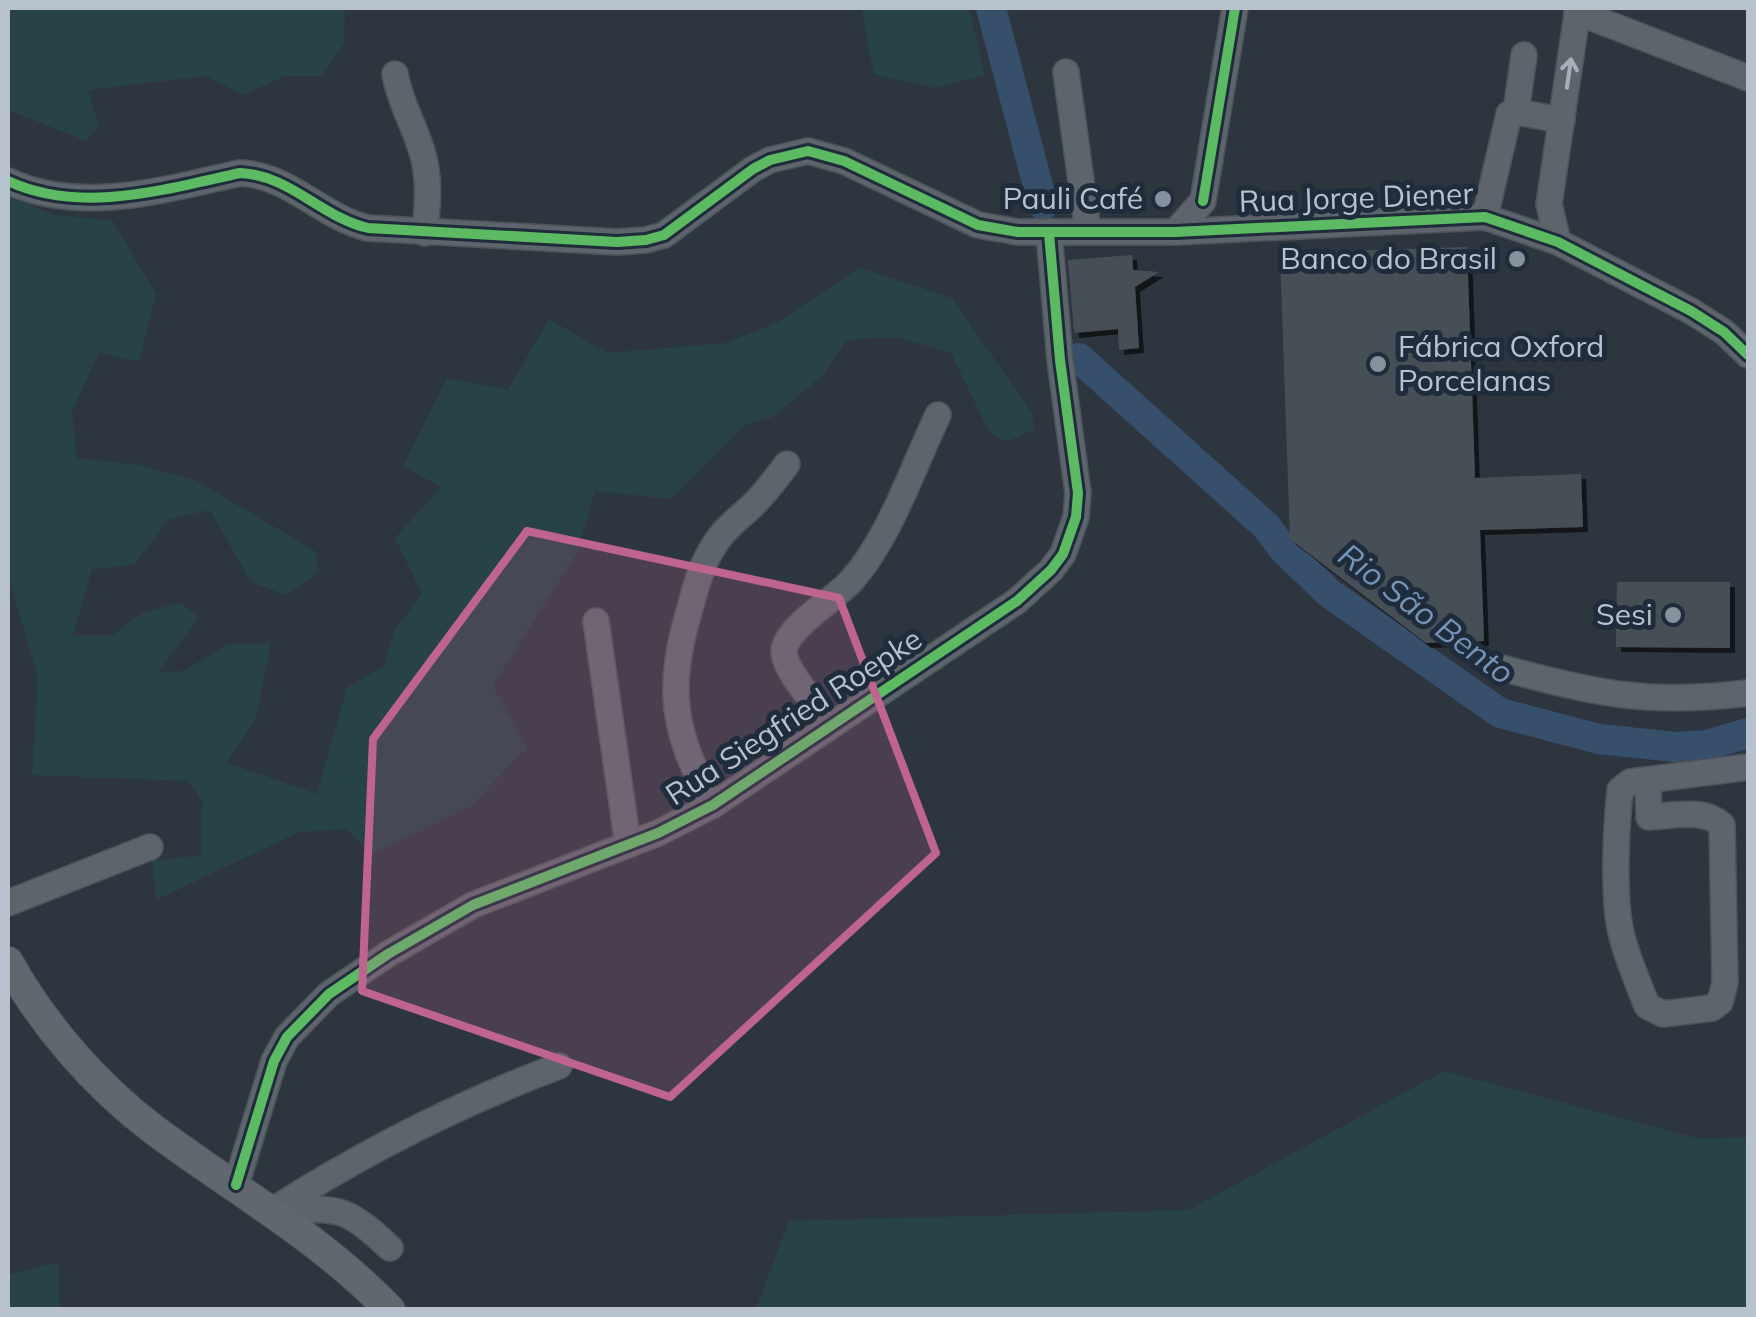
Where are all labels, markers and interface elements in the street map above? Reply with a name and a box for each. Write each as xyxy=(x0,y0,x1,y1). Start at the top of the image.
one-way arrow xyxy=(1560,57,1578,90)
street label: Rua Jorge Diener xyxy=(1238,174,1474,220)
place label: Pauli Café xyxy=(1003,179,1143,217)
marker: Pauli Café xyxy=(1152,188,1174,210)
place label: Banco do Brasil xyxy=(1280,239,1497,277)
marker: Banco do Brasil xyxy=(1506,248,1528,270)
place label: Fábrica Oxford Porcelanas xyxy=(1398,327,1604,399)
marker: Fábrica Oxford Porcelanas xyxy=(1367,353,1389,375)
water label: Rio São Bento xyxy=(1331,534,1522,692)
place label: Sesi xyxy=(1596,595,1653,633)
marker: Sesi xyxy=(1662,604,1684,626)
street label: Rua Siegfried Roepke xyxy=(658,619,929,813)

